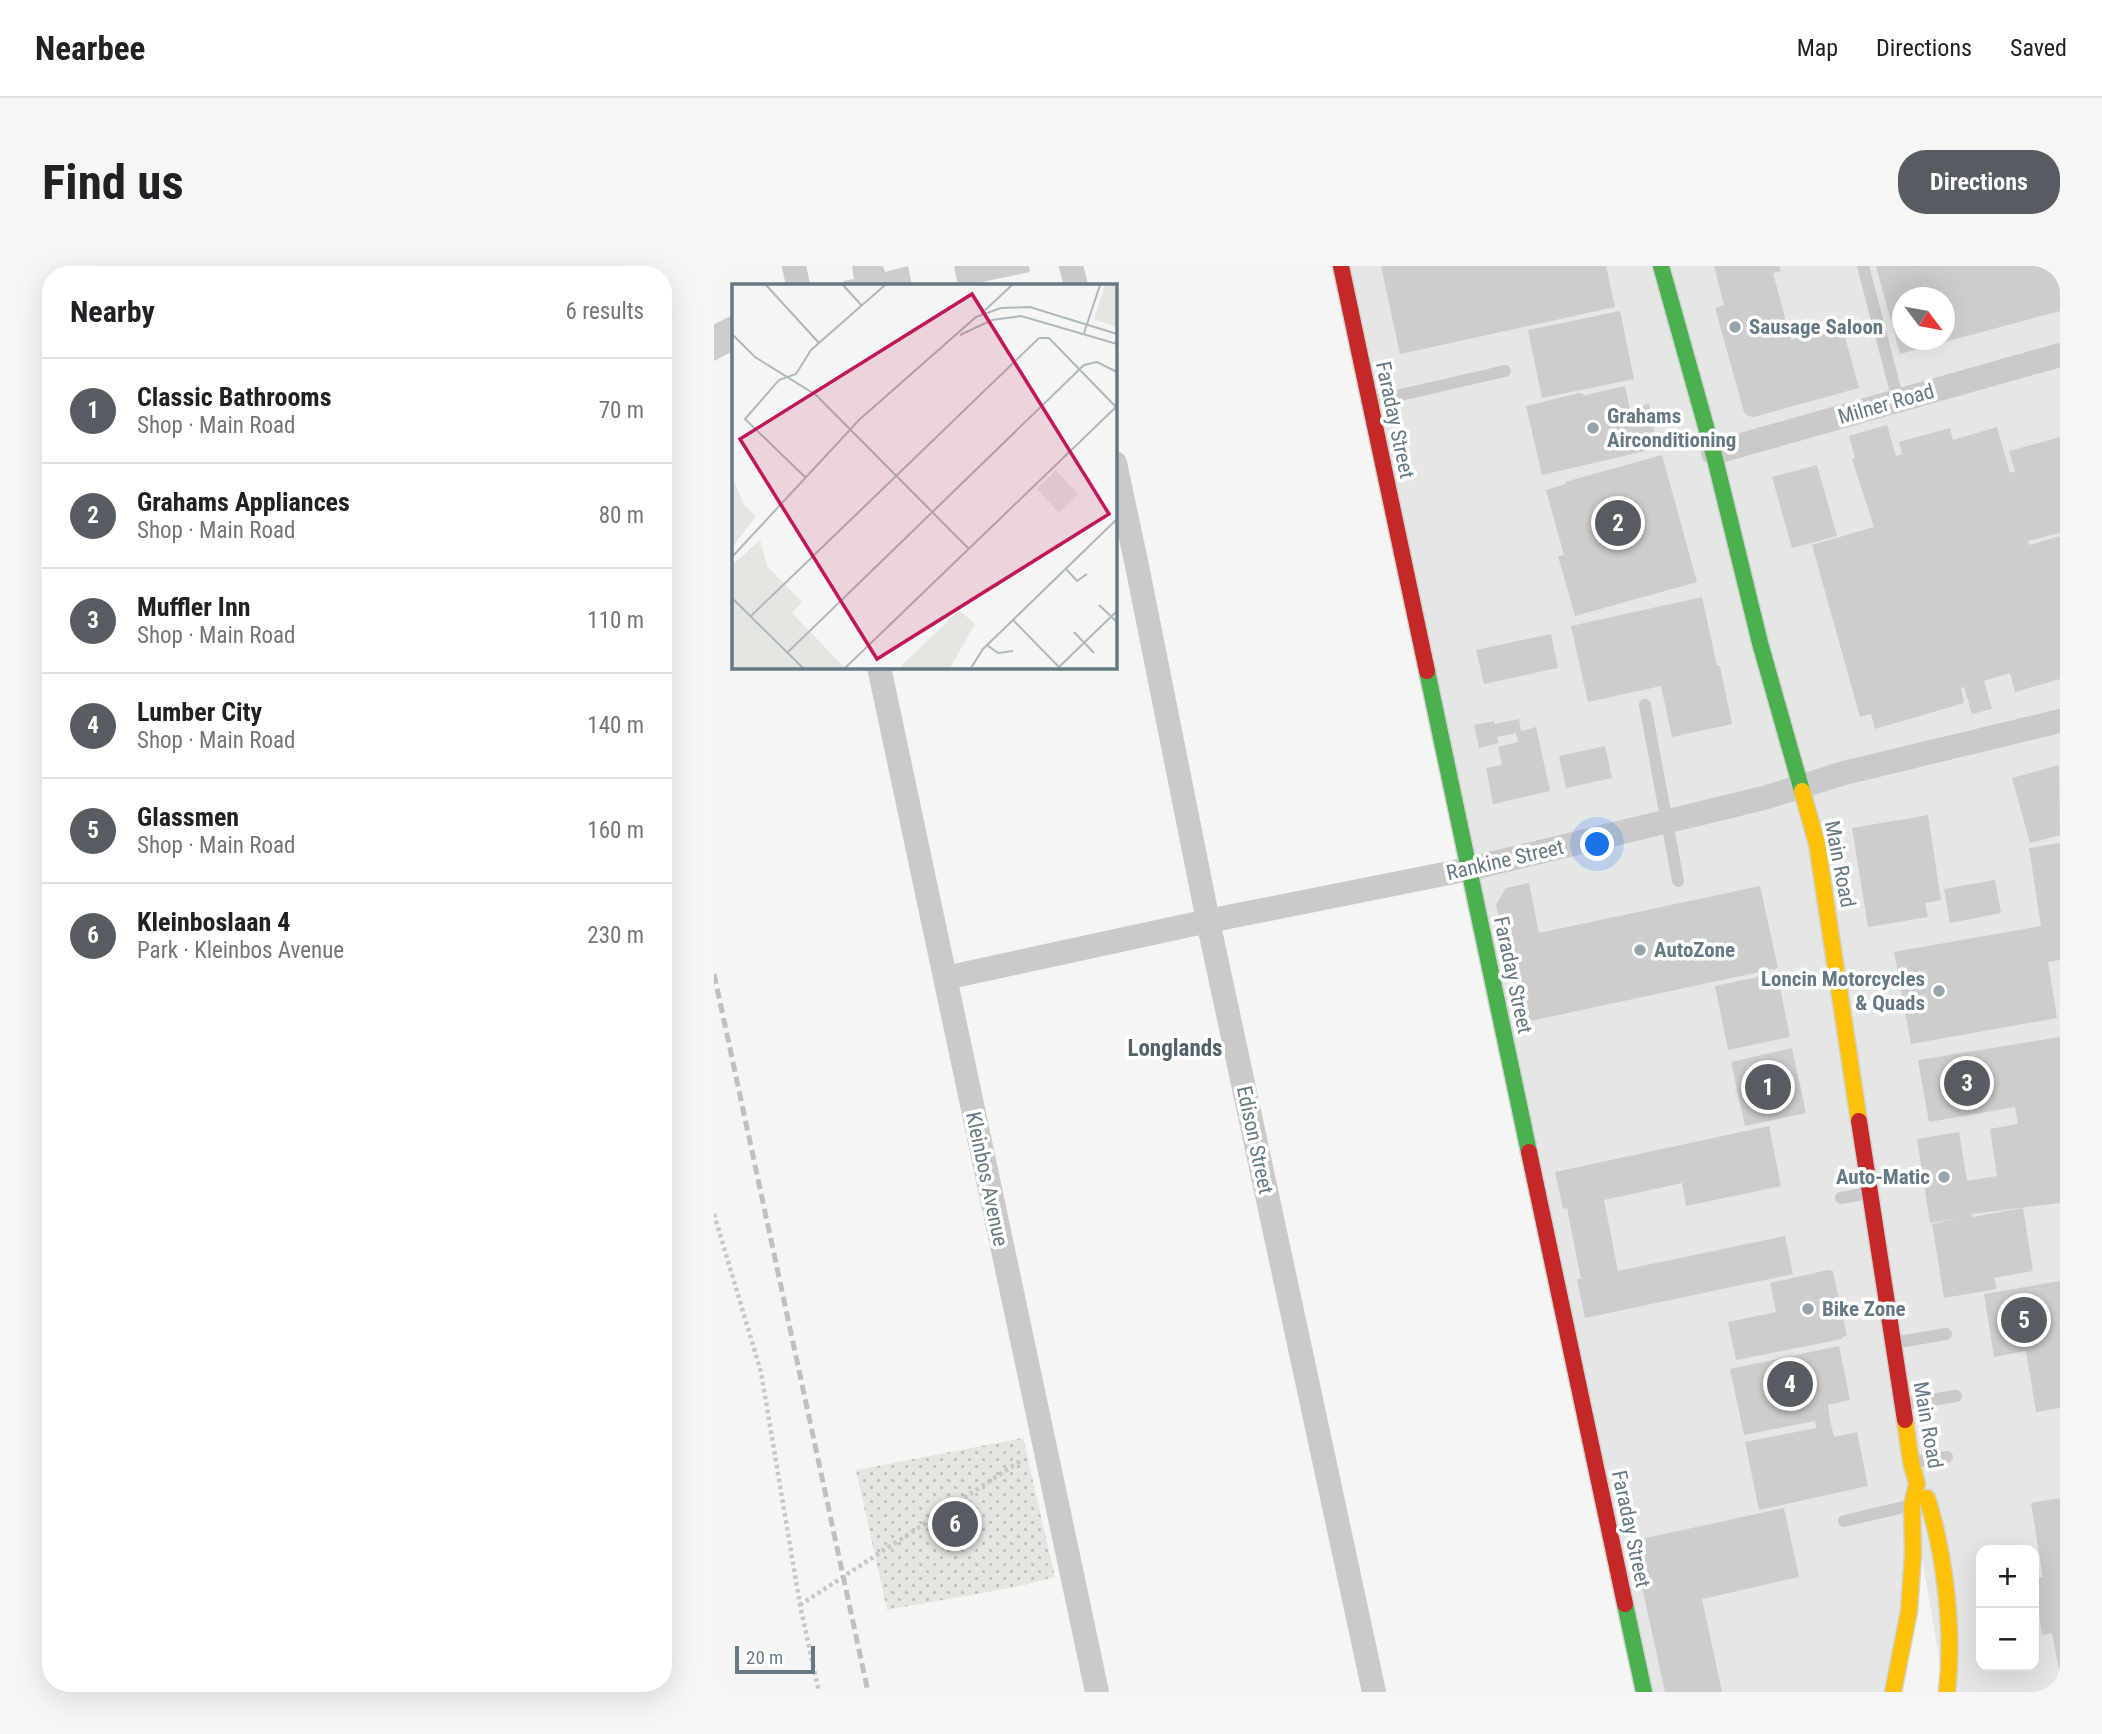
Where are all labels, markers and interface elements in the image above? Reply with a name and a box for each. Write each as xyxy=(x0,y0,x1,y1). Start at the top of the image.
text: Nearbee xyxy=(35,29,145,68)
text: Map xyxy=(1797,34,1838,62)
text: Directions xyxy=(1876,34,1972,62)
text: Saved xyxy=(2010,34,2067,62)
button: Directions xyxy=(1898,150,2060,214)
text: Find us xyxy=(42,154,184,211)
inset map xyxy=(732,284,1116,668)
north arrow xyxy=(1892,287,1955,350)
text: Nearby xyxy=(70,294,155,329)
text: 6 results xyxy=(566,298,644,325)
place label: Sausage Saloon xyxy=(1749,315,1883,339)
marker: Sausage Saloon xyxy=(1727,319,1743,335)
street label: Faraday Street xyxy=(1371,359,1419,481)
street label: Milner Road xyxy=(1835,379,1937,429)
text: Classic Bathrooms xyxy=(137,382,331,412)
text: 1 xyxy=(87,397,99,424)
text: 70 m xyxy=(599,397,644,424)
place label: Grahams Airconditioning xyxy=(1607,404,1736,452)
text: Shop · Main Road xyxy=(137,412,295,439)
marker: Grahams Airconditioning xyxy=(1585,420,1601,436)
text: Grahams Appliances xyxy=(137,487,350,517)
pin: 2 xyxy=(1595,497,1641,549)
text: 2 xyxy=(87,502,99,529)
text: 80 m xyxy=(599,502,644,529)
text: Shop · Main Road xyxy=(137,517,295,544)
text: Muffler Inn xyxy=(137,592,250,622)
text: 3 xyxy=(87,607,99,634)
text: 110 m xyxy=(587,607,644,634)
text: Shop · Main Road xyxy=(137,622,295,649)
text: Lumber City xyxy=(137,697,262,727)
text: 4 xyxy=(87,712,99,739)
text: 140 m xyxy=(587,712,644,739)
text: Shop · Main Road xyxy=(137,727,295,754)
text: Glassmen xyxy=(137,802,239,832)
text: 5 xyxy=(87,817,99,844)
text: 160 m xyxy=(587,817,644,844)
street label: Main Road xyxy=(1820,819,1860,909)
your location xyxy=(1580,827,1614,861)
text: Shop · Main Road xyxy=(137,832,295,859)
street label: Rankine Street xyxy=(1444,835,1566,885)
text: Kleinboslaan 4 xyxy=(137,907,290,937)
street label: Faraday Street xyxy=(1489,914,1537,1036)
text: 6 xyxy=(87,922,99,949)
text: 230 m xyxy=(587,922,644,949)
text: Park · Kleinbos Avenue xyxy=(137,937,344,964)
place label: AutoZone xyxy=(1654,938,1735,962)
marker: AutoZone xyxy=(1632,942,1648,958)
place label: Loncin Motorcycles & Quads xyxy=(1761,967,1925,1015)
marker: Loncin Motorcycles & Quads xyxy=(1931,983,1947,999)
district label: Longlands xyxy=(1127,1035,1223,1062)
pin: 3 xyxy=(1944,1057,1990,1109)
pin: 1 xyxy=(1745,1061,1791,1113)
street label: Edison Street xyxy=(1232,1084,1278,1196)
street label: Kleinbos Avenue xyxy=(961,1110,1013,1249)
place label: Auto-Matic xyxy=(1836,1165,1930,1189)
marker: Auto-Matic xyxy=(1936,1169,1952,1185)
pin: 5 xyxy=(2001,1294,2047,1346)
place label: Bike Zone xyxy=(1822,1297,1906,1321)
marker: Bike Zone xyxy=(1800,1301,1816,1317)
pin: 4 xyxy=(1767,1358,1813,1410)
street label: Main Road xyxy=(1909,1380,1947,1470)
street label: Faraday Street xyxy=(1607,1468,1655,1590)
pin: 6 xyxy=(932,1498,978,1550)
map controls xyxy=(1976,1545,2039,1671)
button: + xyxy=(1976,1545,2039,1608)
button: − xyxy=(1976,1608,2039,1671)
scale bar xyxy=(735,1643,816,1675)
text: 20 m xyxy=(746,1646,783,1669)

